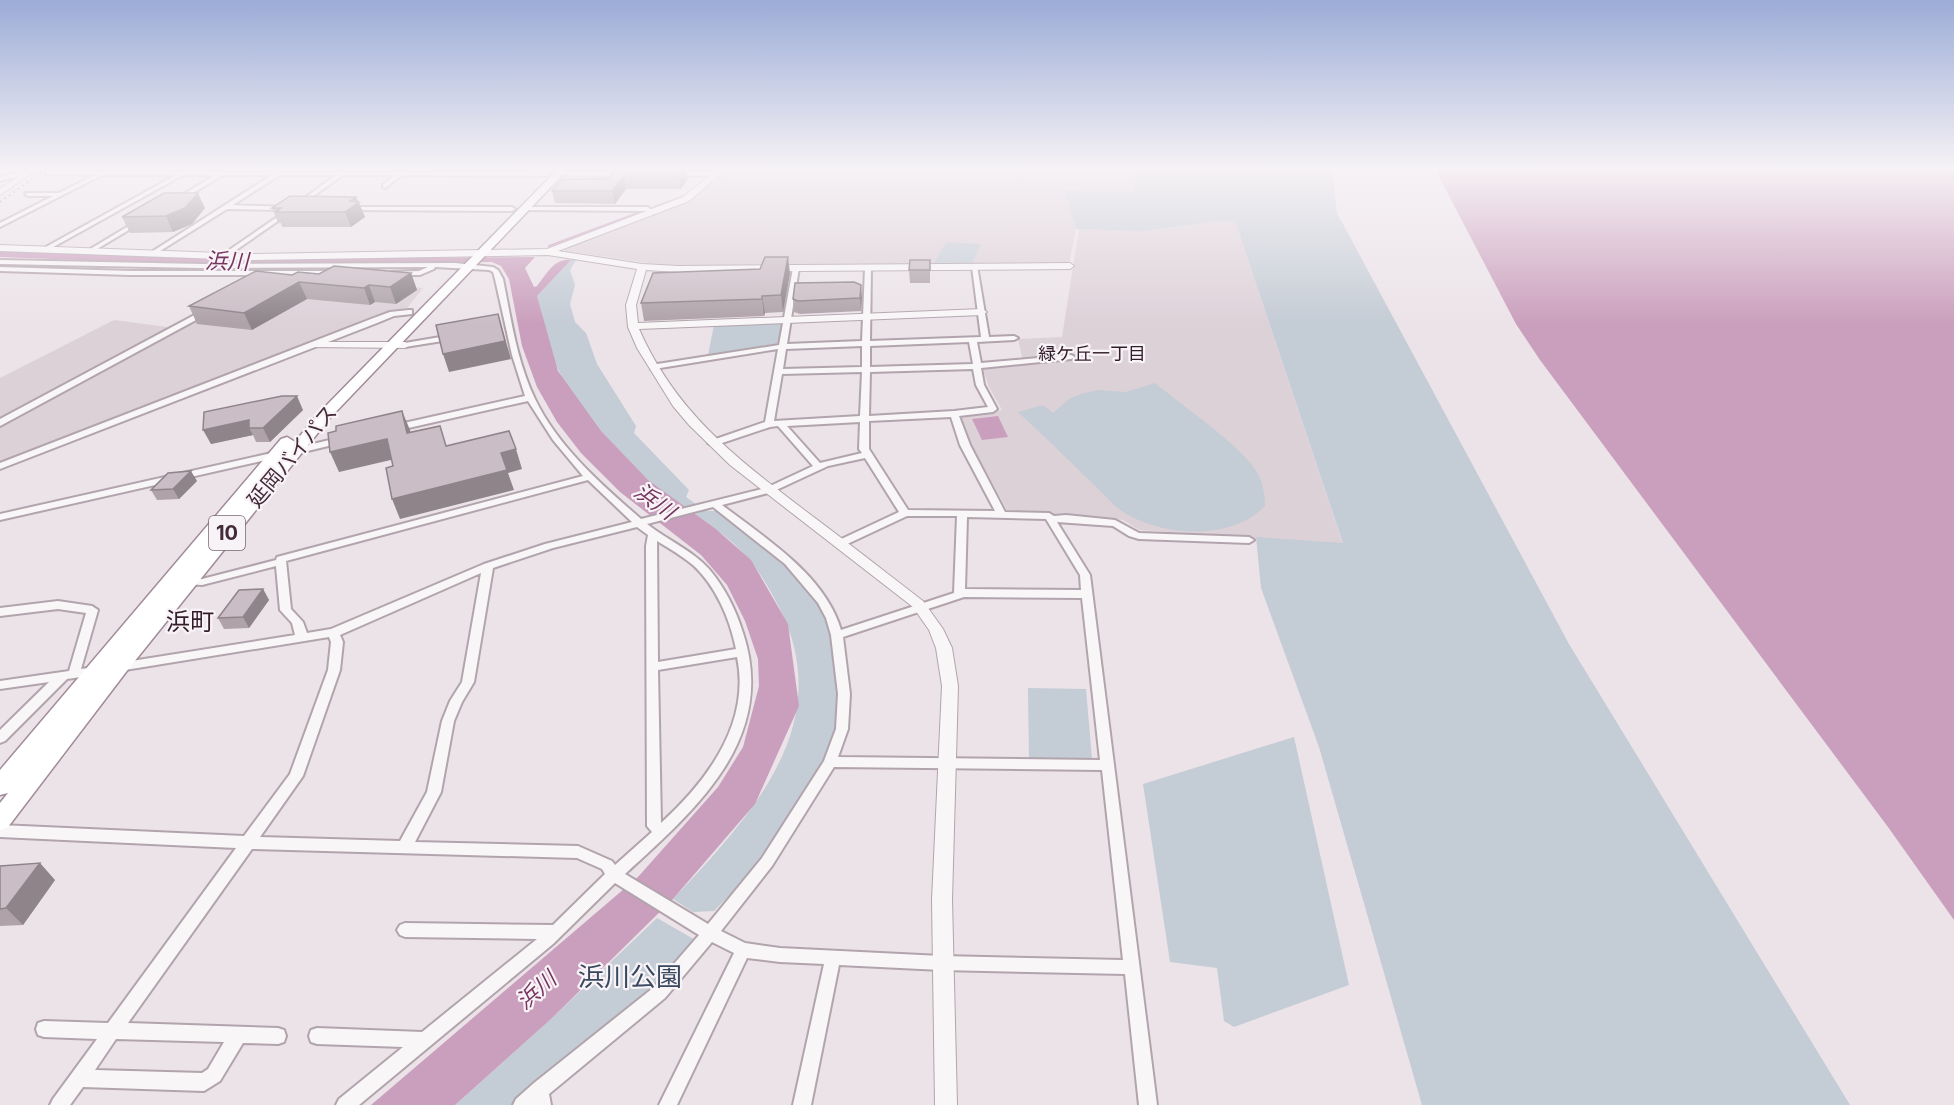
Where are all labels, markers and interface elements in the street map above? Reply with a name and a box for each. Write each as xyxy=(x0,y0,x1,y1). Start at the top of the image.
water label: 浜川 xyxy=(205,248,251,274)
district label: 緑ケ丘一丁目 xyxy=(1038,343,1146,364)
street label: 延岡バイパス xyxy=(242,400,342,512)
water label: 浜川 xyxy=(630,478,682,526)
road number: 10 xyxy=(209,516,245,550)
district label: 浜町 xyxy=(166,607,214,636)
park label: 浜川公園 xyxy=(578,961,682,992)
water label: 浜川 xyxy=(511,964,563,1014)

